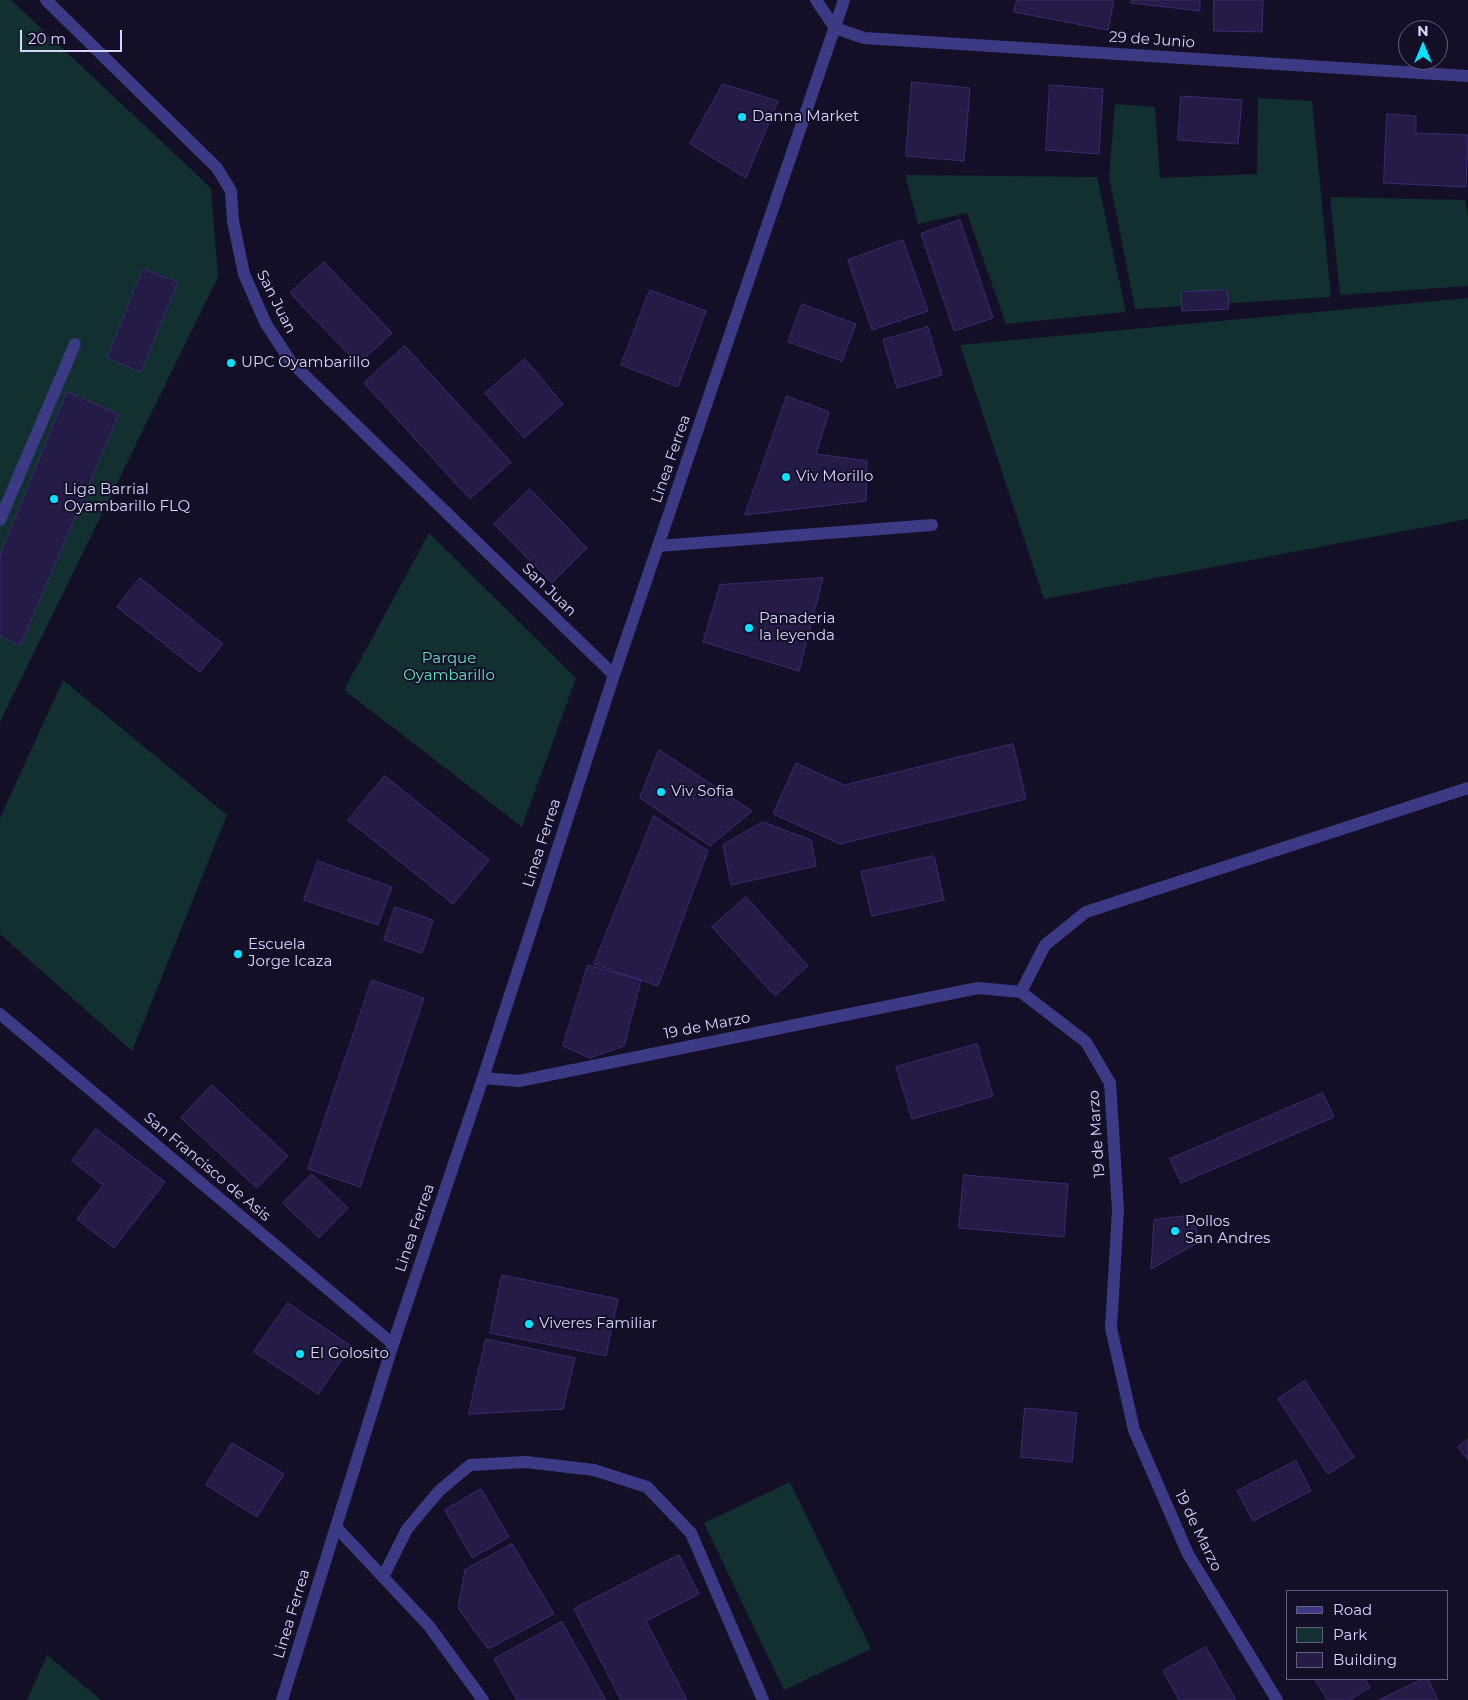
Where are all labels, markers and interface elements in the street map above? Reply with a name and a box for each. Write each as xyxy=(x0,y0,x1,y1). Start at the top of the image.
scale bar xyxy=(22,20,125,52)
north arrow xyxy=(1398,20,1448,70)
text: N xyxy=(1417,22,1429,40)
street label: 29 de Junio xyxy=(1109,28,1195,52)
text: 20 m xyxy=(28,29,66,48)
place label: Danna Market xyxy=(752,108,859,126)
marker: Danna Market xyxy=(736,111,748,123)
street label: San Juan xyxy=(252,267,300,337)
place label: UPC Oyambarillo xyxy=(241,354,370,372)
marker: UPC Oyambarillo xyxy=(225,357,237,369)
street label: Linea Ferrea xyxy=(647,412,695,506)
place label: Viv Morillo xyxy=(796,468,873,486)
marker: Viv Morillo xyxy=(780,471,792,483)
place label: Liga Barrial Oyambarillo FLQ xyxy=(64,481,190,516)
marker: Liga Barrial Oyambarillo FLQ xyxy=(48,493,60,505)
street label: San Juan xyxy=(518,560,580,620)
place label: Panaderia la leyenda xyxy=(759,610,835,645)
marker: Panaderia la leyenda xyxy=(743,622,755,634)
park label: Parque Oyambarillo xyxy=(403,650,495,685)
place label: Viv Sofia xyxy=(671,783,734,801)
marker: Viv Sofia xyxy=(655,786,667,798)
street label: Linea Ferrea xyxy=(519,796,565,890)
place label: Escuela Jorge Icaza xyxy=(248,936,332,971)
marker: Escuela Jorge Icaza xyxy=(232,948,244,960)
street label: 19 de Marzo xyxy=(662,1009,752,1043)
street label: 19 de Marzo xyxy=(1085,1090,1109,1178)
street label: San Francisco de Asis xyxy=(140,1109,274,1225)
street label: Linea Ferrea xyxy=(391,1181,439,1275)
place label: Pollos San Andres xyxy=(1185,1213,1270,1248)
marker: Pollos San Andres xyxy=(1169,1225,1181,1237)
place label: Viveres Familiar xyxy=(539,1315,657,1333)
marker: Viveres Familiar xyxy=(523,1318,535,1330)
place label: El Golosito xyxy=(310,1345,389,1363)
marker: El Golosito xyxy=(294,1348,306,1360)
street label: 19 de Marzo xyxy=(1171,1488,1225,1574)
street label: Linea Ferrea xyxy=(270,1567,314,1661)
legend xyxy=(1286,1590,1448,1680)
text: Road xyxy=(1333,1600,1372,1619)
text: Park xyxy=(1333,1625,1367,1644)
text: Building xyxy=(1333,1650,1397,1669)

